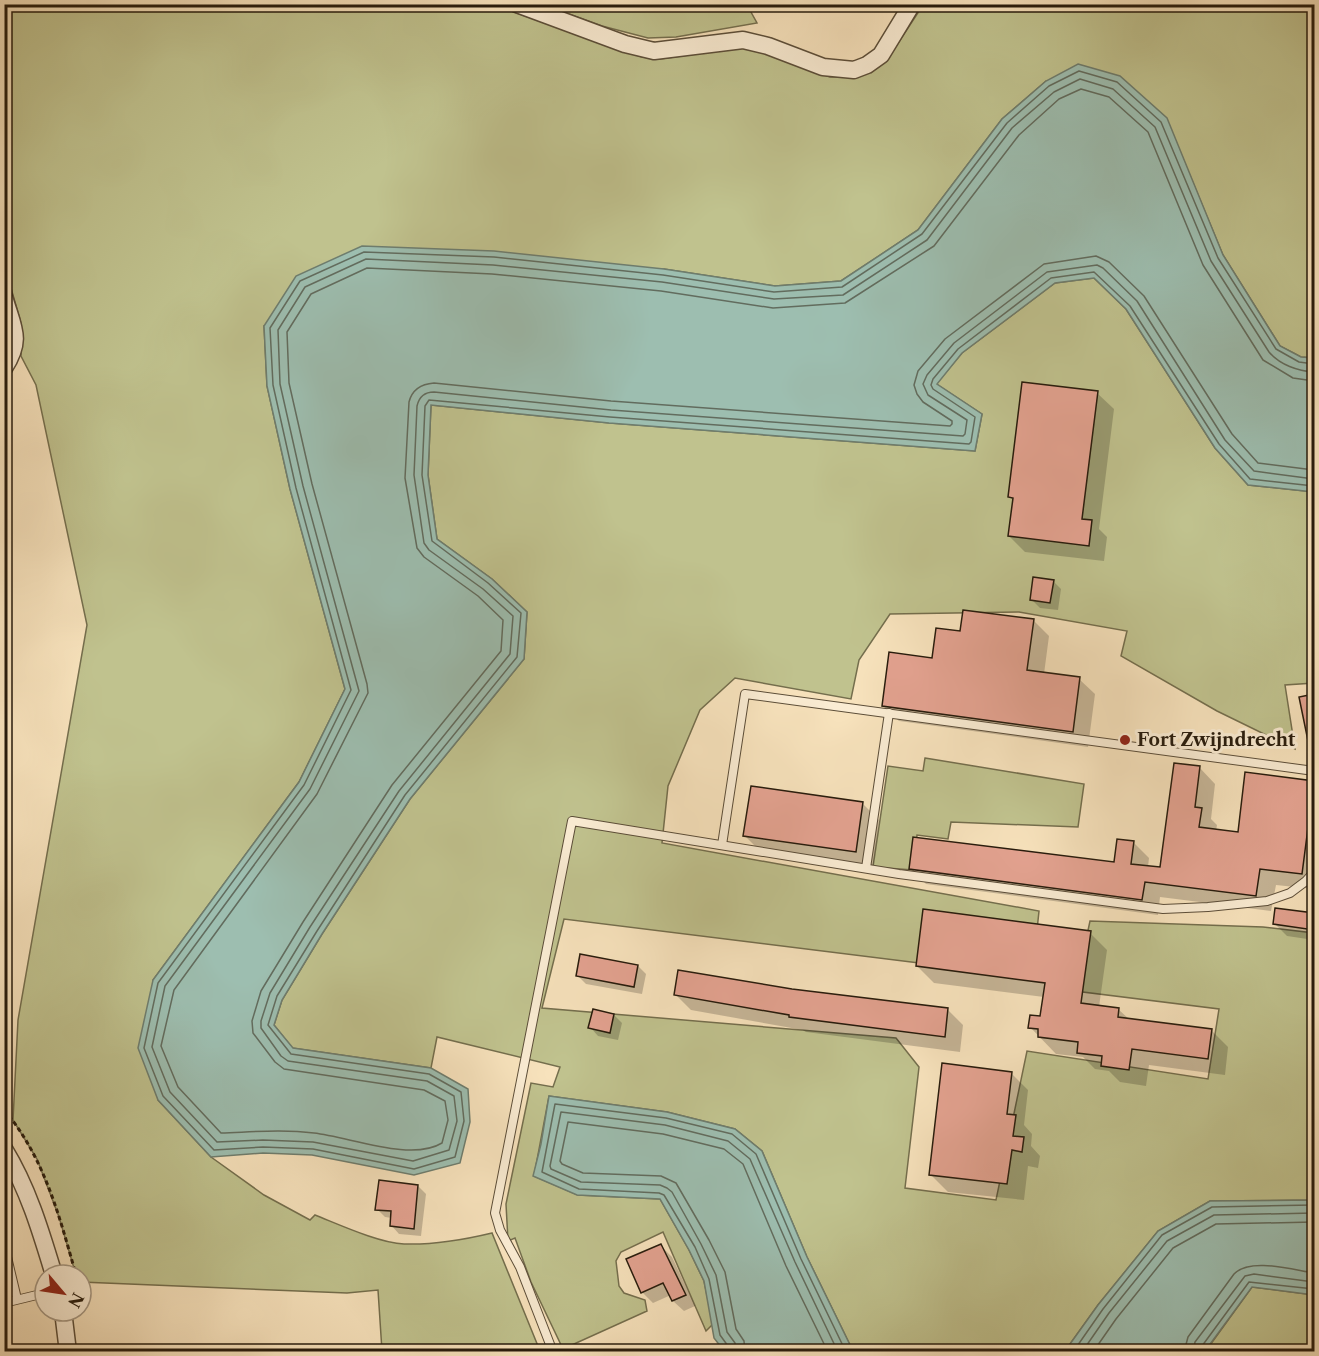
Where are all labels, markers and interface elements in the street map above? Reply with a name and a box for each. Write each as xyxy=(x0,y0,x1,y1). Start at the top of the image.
place label: Fort Zwijndrecht xyxy=(1137,729,1296,751)
marker: Fort Zwijndrecht xyxy=(1118,733,1132,747)
north arrow xyxy=(33,1263,93,1323)
text: N xyxy=(64,1289,88,1311)

